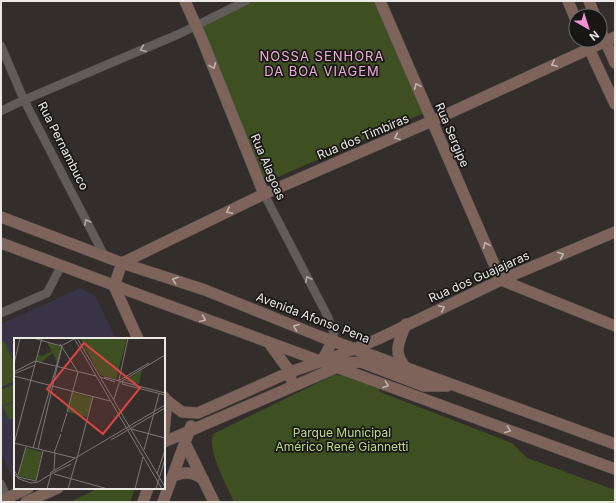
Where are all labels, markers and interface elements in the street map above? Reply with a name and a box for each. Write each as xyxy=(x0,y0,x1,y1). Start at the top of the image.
north arrow xyxy=(568,8,608,48)
text: N xyxy=(587,28,602,44)
one-way arrow xyxy=(139,44,147,52)
district label: NOSSA SENHORA DA BOA VIAGEM xyxy=(260,48,384,79)
one-way arrow xyxy=(550,59,558,67)
one-way arrow xyxy=(208,62,216,69)
one-way arrow xyxy=(413,82,421,89)
street label: Rua Pernambuco xyxy=(35,99,92,192)
street label: Rua Sergipe xyxy=(432,100,473,169)
street label: Rua dos Timbiras xyxy=(315,110,411,163)
street label: Rua Alagoas xyxy=(248,131,289,202)
one-way arrow xyxy=(393,132,401,140)
one-way arrow xyxy=(226,206,233,214)
one-way arrow xyxy=(85,219,92,226)
one-way arrow xyxy=(483,241,491,249)
street label: Rua dos Guajajaras xyxy=(426,248,532,306)
one-way arrow xyxy=(556,252,564,260)
one-way arrow xyxy=(305,276,313,283)
one-way arrow xyxy=(172,277,179,285)
street label: Avenida Afonso Pena xyxy=(254,289,372,346)
one-way arrow xyxy=(438,305,445,313)
one-way arrow xyxy=(200,314,207,322)
one-way arrow xyxy=(293,324,301,332)
inset map xyxy=(14,338,165,489)
one-way arrow xyxy=(383,380,390,388)
park label: Parque Municipal Américo Renê Giannetti xyxy=(275,425,409,454)
one-way arrow xyxy=(505,425,512,433)

